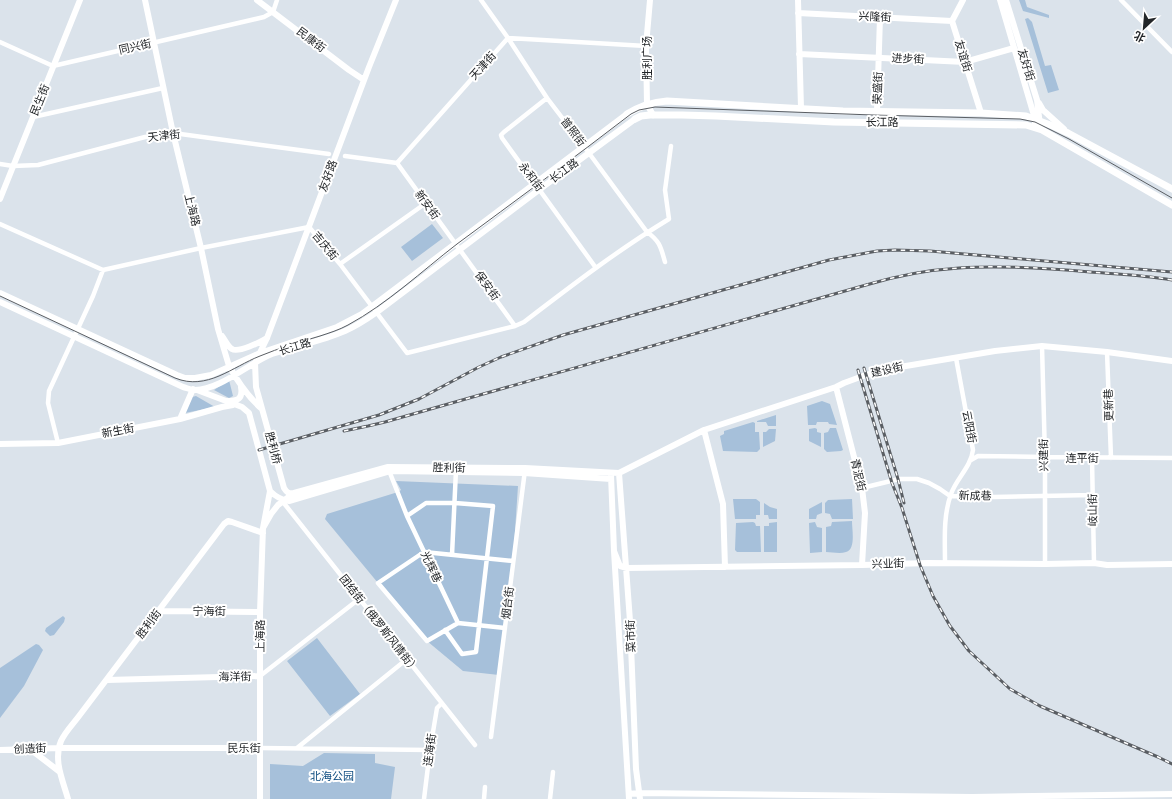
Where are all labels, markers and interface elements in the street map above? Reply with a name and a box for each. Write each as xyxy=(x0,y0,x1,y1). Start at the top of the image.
north arrow xyxy=(1124,8,1164,48)
street label: 兴隆街 xyxy=(858,10,892,24)
street label: 民康街 xyxy=(294,25,328,55)
text: 北 xyxy=(1132,28,1148,45)
street label: 胜利广场 xyxy=(641,36,654,80)
street label: 同兴街 xyxy=(117,37,153,57)
street label: 友谊街 xyxy=(952,38,974,74)
street label: 友好街 xyxy=(1015,47,1037,83)
street label: 天津街 xyxy=(467,49,499,83)
street label: 进步街 xyxy=(891,52,925,66)
street label: 荣盛街 xyxy=(871,71,885,105)
street label: 民生街 xyxy=(28,82,52,118)
street label: 普照街 xyxy=(558,115,588,149)
street label: 长江路 xyxy=(866,116,899,129)
street label: 天津街 xyxy=(147,128,181,144)
street label: 长江路 xyxy=(547,156,581,186)
street label: 友好路 xyxy=(316,158,340,194)
street label: 永和街 xyxy=(516,160,546,194)
street label: 新安街 xyxy=(412,188,442,222)
street label: 上海路 xyxy=(182,192,202,228)
street label: 吉庆街 xyxy=(309,229,341,263)
street label: 保安街 xyxy=(472,269,502,303)
street label: 长江路 xyxy=(277,336,313,358)
street label: 建设街 xyxy=(869,360,905,380)
street label: 更新巷 xyxy=(1102,388,1116,422)
street label: 云阳街 xyxy=(959,410,979,444)
street label: 新生街 xyxy=(101,421,135,441)
street label: 胜利桥 xyxy=(262,430,284,466)
street label: 兴建街 xyxy=(1037,438,1051,472)
street label: 连平街 xyxy=(1066,452,1099,465)
street label: 青泥街 xyxy=(848,457,868,493)
street label: 胜利街 xyxy=(432,461,466,475)
street label: 新成巷 xyxy=(958,489,992,503)
street label: 岐山街 xyxy=(1086,493,1100,527)
street label: 光辉巷 xyxy=(418,549,444,585)
street label: 兴业街 xyxy=(871,557,905,571)
street label: 团结街（俄罗斯风情街） xyxy=(337,572,421,676)
street label: 烟台街 xyxy=(500,586,516,620)
street label: 宁海街 xyxy=(193,605,226,618)
street label: 胜利街 xyxy=(134,607,164,641)
street label: 菜市街 xyxy=(624,619,638,653)
street label: 上海路 xyxy=(254,620,267,653)
street label: 海洋街 xyxy=(218,670,252,684)
street label: 连海街 xyxy=(421,733,439,767)
street label: 创造街 xyxy=(13,742,47,756)
street label: 民乐街 xyxy=(228,742,261,755)
park label: 北海公园 xyxy=(310,770,354,783)

